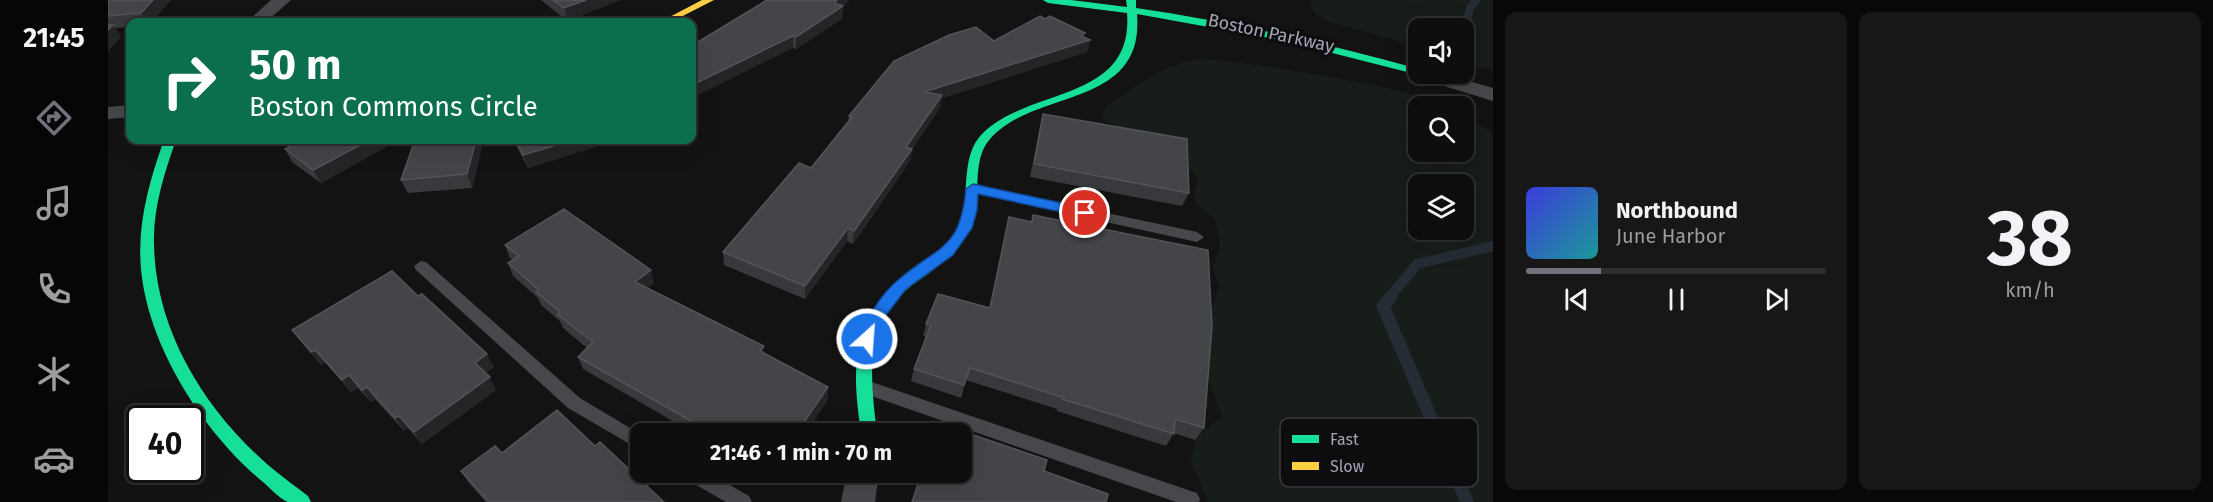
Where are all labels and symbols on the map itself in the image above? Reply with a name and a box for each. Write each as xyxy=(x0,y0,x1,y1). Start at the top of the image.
street label: Boston Parkway xyxy=(1206,9,1336,57)
pin xyxy=(1059,187,1110,238)
position arrow xyxy=(835,307,899,371)
speed limit sign: 40 xyxy=(126,405,204,483)
legend xyxy=(1280,418,1478,487)
text: Fast xyxy=(1330,430,1359,449)
text: Slow xyxy=(1330,457,1365,476)

